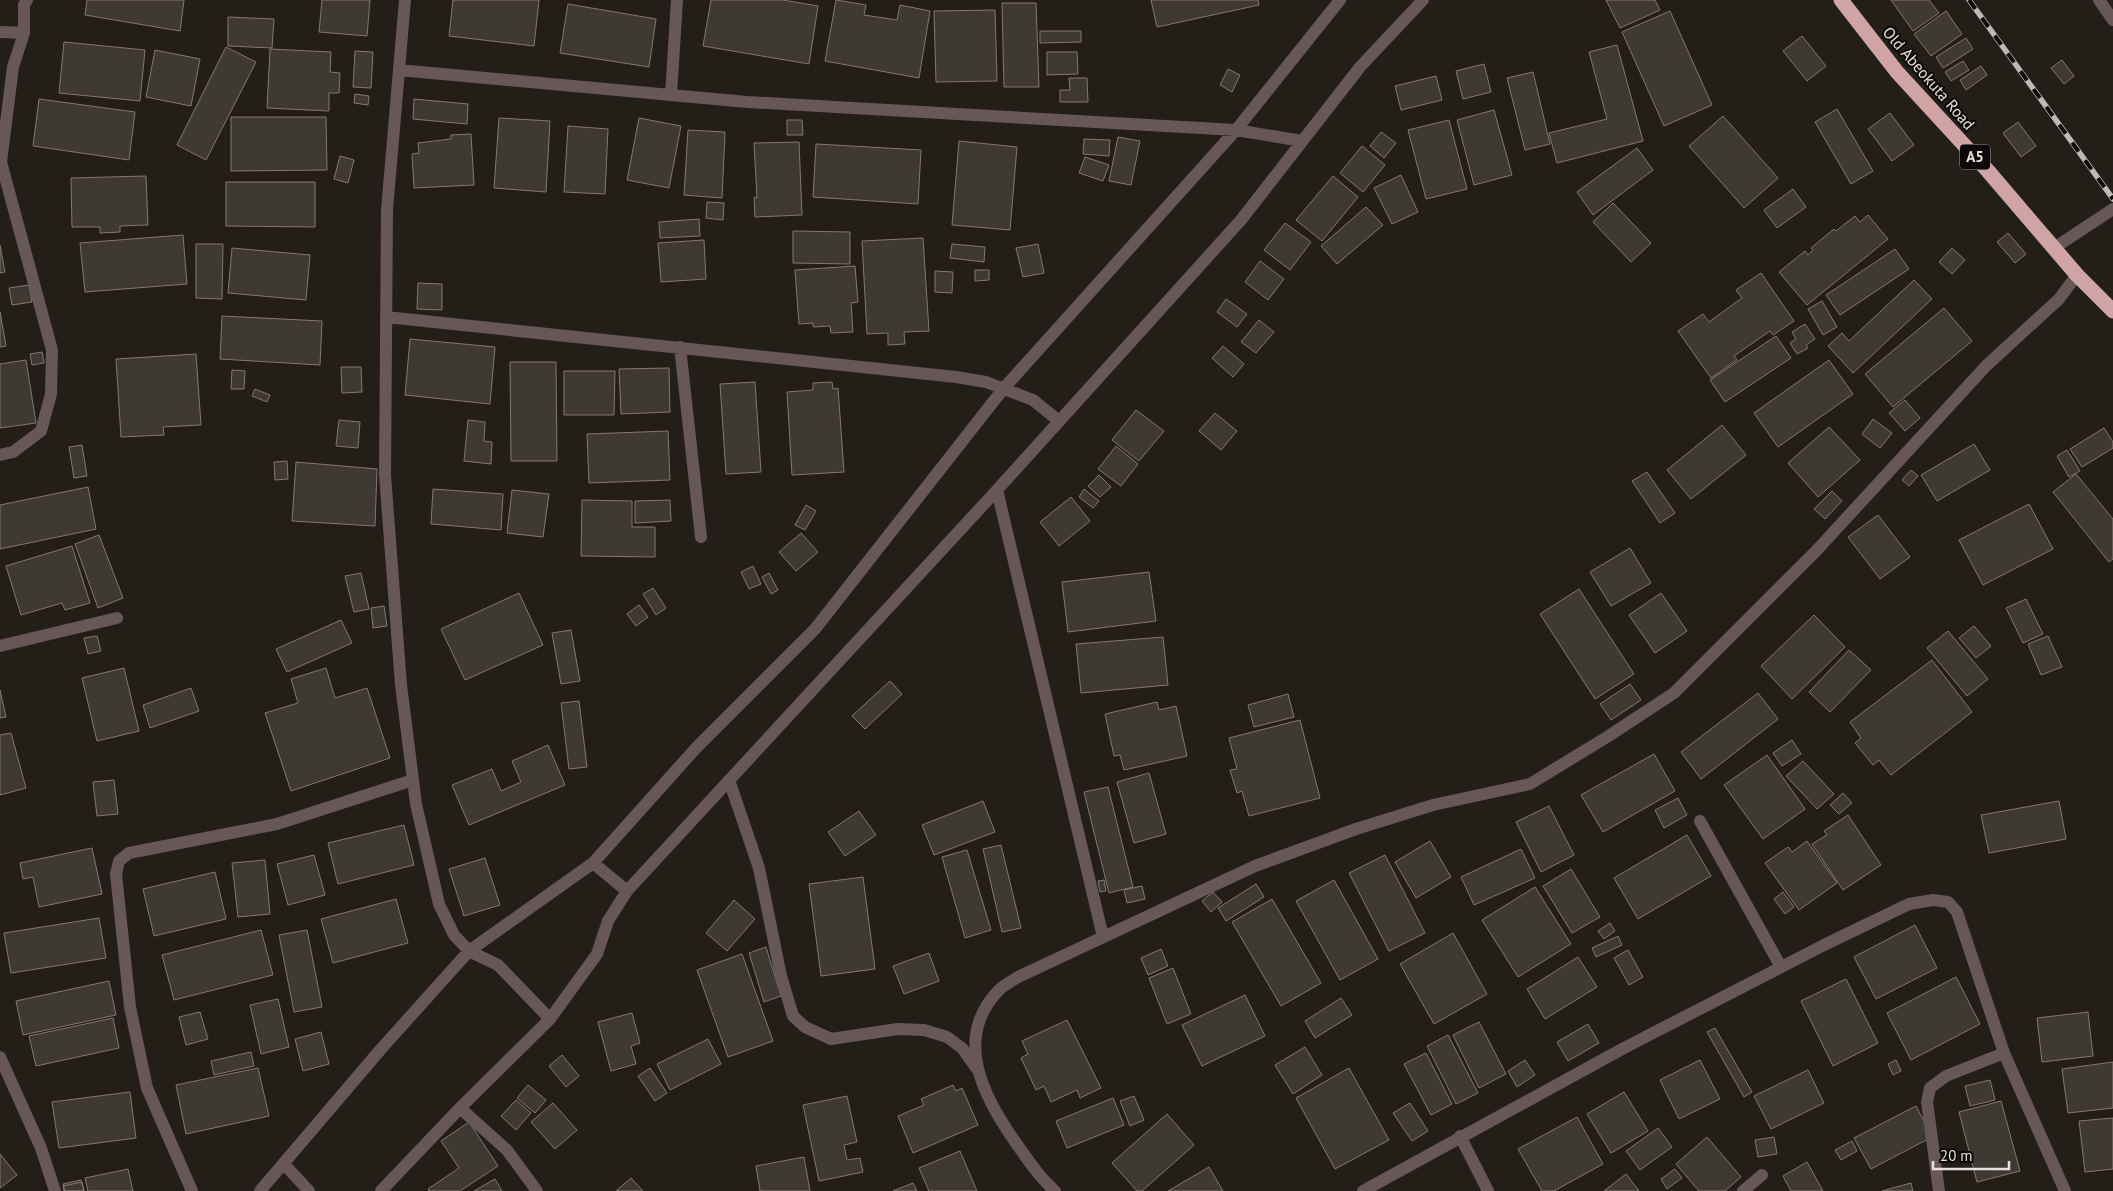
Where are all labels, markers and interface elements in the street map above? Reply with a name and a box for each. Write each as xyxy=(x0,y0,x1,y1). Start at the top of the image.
street label: Old Abeokuta Road xyxy=(1879,22,1979,134)
road number: A5 xyxy=(1960,144,1990,170)
scale bar xyxy=(1933,1138,2009,1170)
text: 20 m xyxy=(1940,1146,1973,1165)

